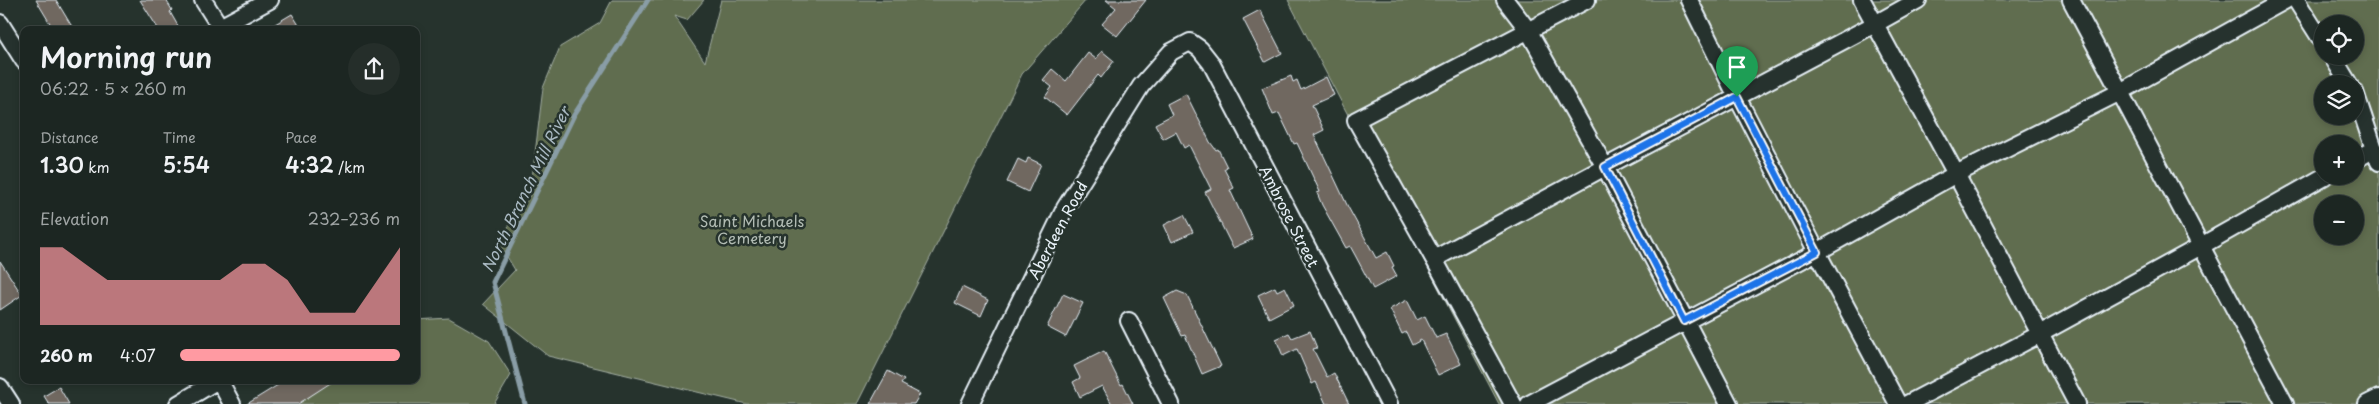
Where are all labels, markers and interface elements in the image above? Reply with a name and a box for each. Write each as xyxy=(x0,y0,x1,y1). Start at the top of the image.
map controls xyxy=(2314,15,2364,245)
button: locate xyxy=(2314,15,2364,65)
text: Morning run xyxy=(40,35,212,78)
button: share xyxy=(348,43,400,95)
pin xyxy=(1716,46,1758,97)
icon: arrive xyxy=(1723,53,1751,81)
button: layers xyxy=(2314,75,2364,125)
text: 06:22 · 5 × 260 m xyxy=(40,76,186,100)
water label: North Branch Mill River xyxy=(475,100,577,276)
text: Distance xyxy=(40,127,99,148)
text: Time xyxy=(163,127,196,148)
text: Pace xyxy=(285,127,317,148)
button: + xyxy=(2314,135,2364,185)
text: 1.30 xyxy=(40,148,84,180)
text: 5:54 xyxy=(163,148,210,180)
text: 4:32 xyxy=(285,148,334,180)
text: km xyxy=(84,157,109,178)
text: /km xyxy=(334,157,365,178)
street label: Ambrose Street xyxy=(1254,161,1326,271)
street label: Aberdeen Road xyxy=(1021,177,1093,283)
button: − xyxy=(2314,195,2364,245)
text: Elevation xyxy=(40,206,109,230)
text: 232–236 m xyxy=(308,206,400,230)
park label: Saint Michaels Cemetery xyxy=(700,209,804,249)
text: 260 m xyxy=(40,343,93,367)
text: 4:07 xyxy=(120,343,156,367)

